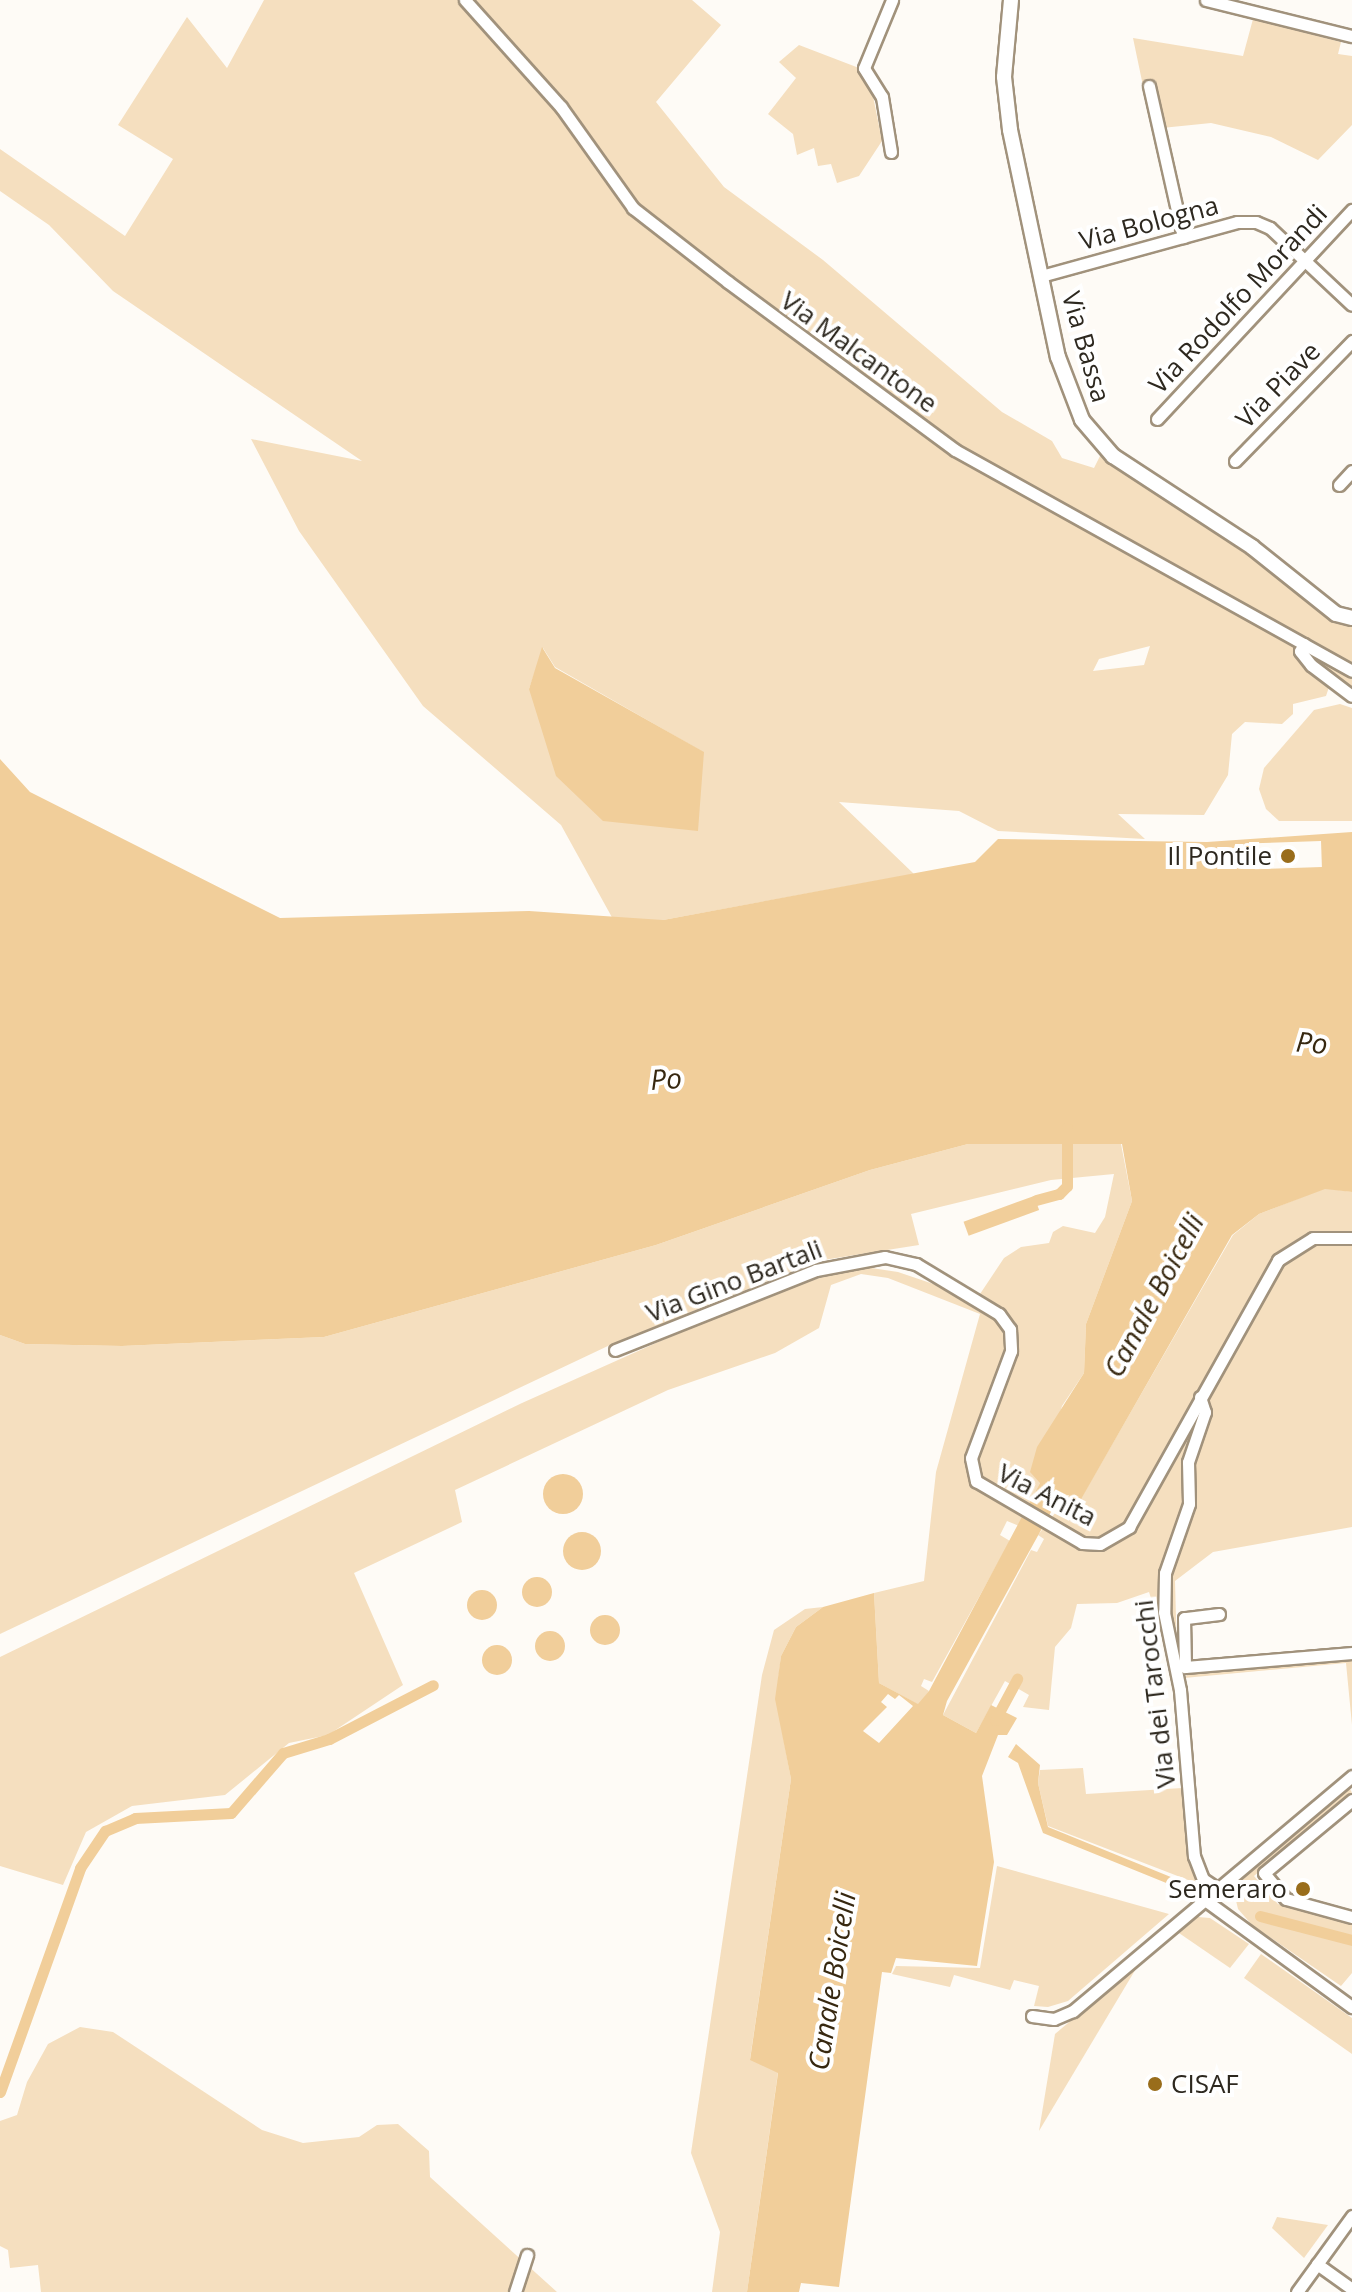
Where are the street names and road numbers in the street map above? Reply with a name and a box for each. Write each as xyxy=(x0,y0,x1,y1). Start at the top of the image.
street label: Via Bologna xyxy=(1076,190,1222,256)
street label: Via Rodolfo Morandi xyxy=(1142,198,1334,400)
street label: Via Malcantone xyxy=(775,285,943,419)
street label: Via Bassa xyxy=(1055,288,1117,406)
street label: Via Piave xyxy=(1229,335,1327,435)
street label: Via Gino Bartali xyxy=(642,1233,826,1329)
street label: Via Anita xyxy=(993,1457,1101,1533)
street label: Via dei Tarocchi xyxy=(1128,1598,1182,1790)

